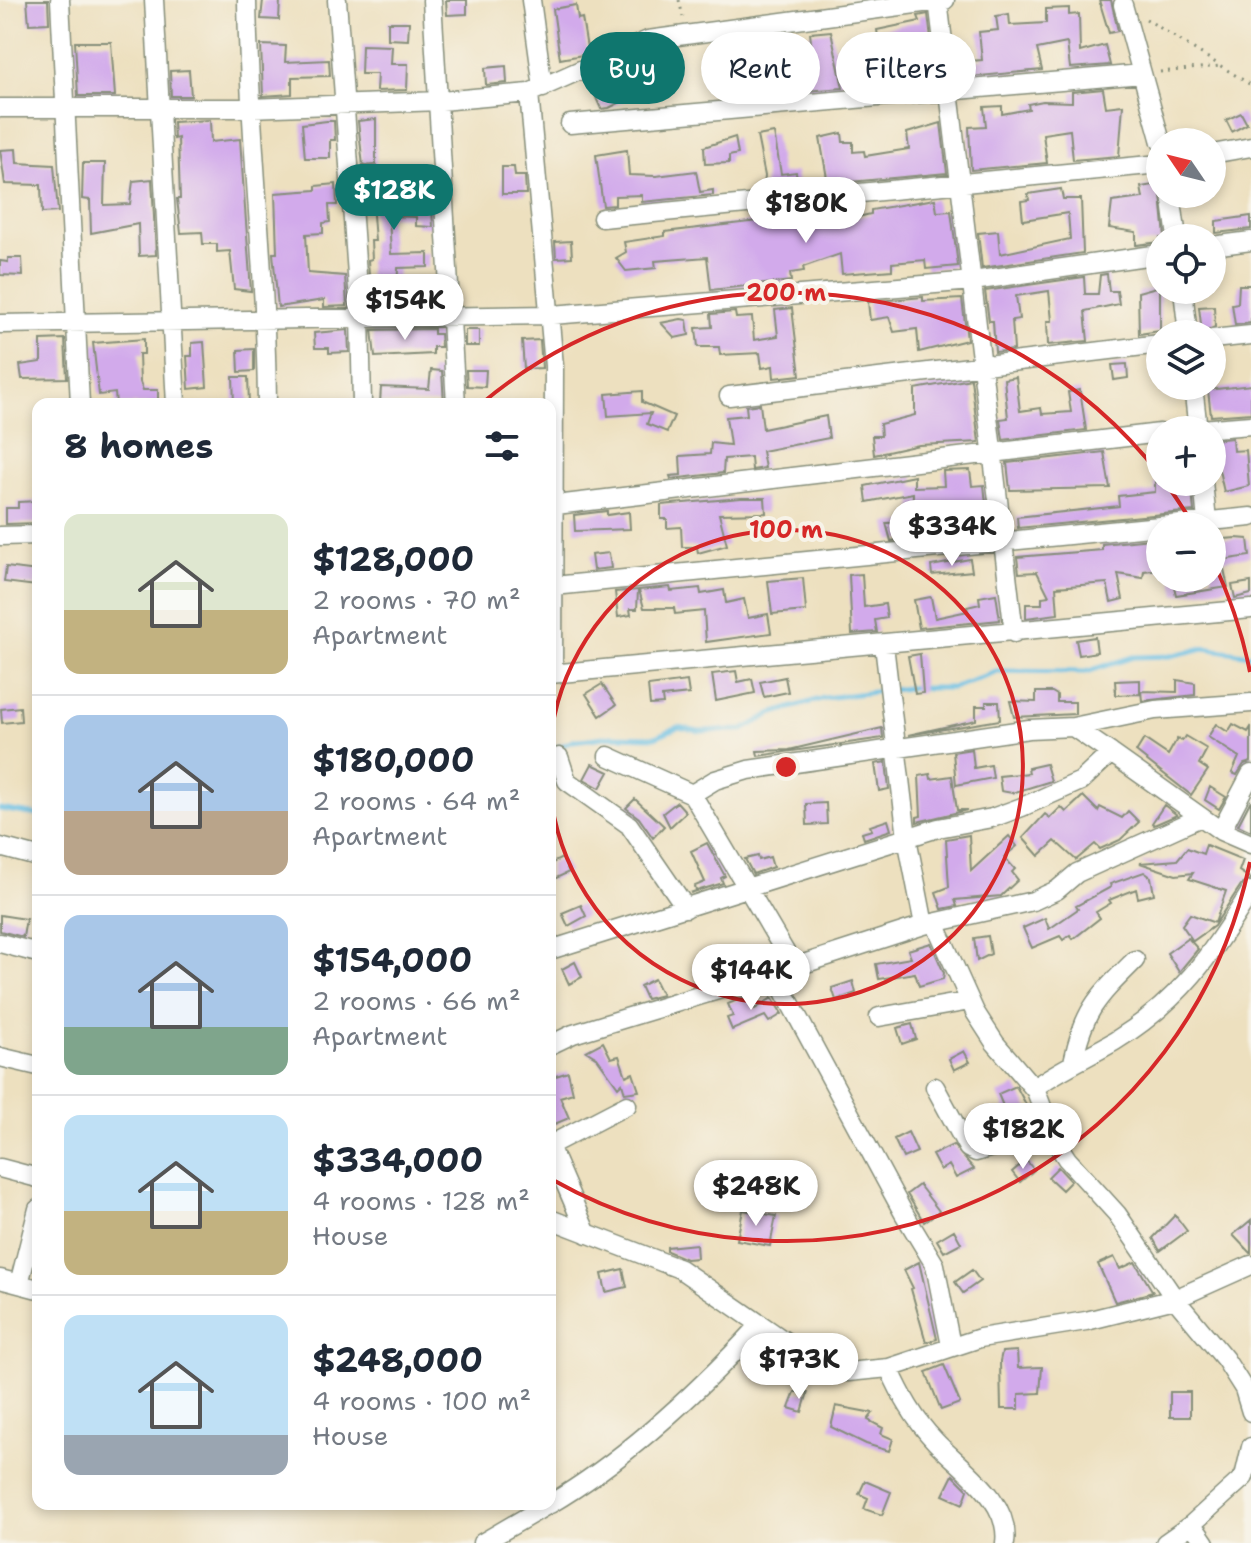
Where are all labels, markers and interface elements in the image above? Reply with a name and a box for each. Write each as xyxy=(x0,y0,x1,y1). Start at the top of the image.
chip: Buy xyxy=(580,32,685,104)
chip: Rent xyxy=(701,32,820,104)
chip: Filters xyxy=(836,32,976,104)
north arrow xyxy=(1146,128,1226,208)
map controls xyxy=(1146,128,1226,592)
pin: $128K xyxy=(338,164,450,232)
text: $128K xyxy=(353,172,435,207)
pin: $180K xyxy=(750,177,862,245)
text: $180K xyxy=(765,185,847,220)
button: locate xyxy=(1146,224,1226,304)
pin: $154K xyxy=(349,274,461,342)
text: 200 m xyxy=(746,277,826,309)
text: $154K xyxy=(365,282,445,317)
button: layers xyxy=(1146,320,1226,400)
button: + xyxy=(1146,416,1226,496)
text: 8 homes xyxy=(64,423,213,469)
icon: filters xyxy=(480,424,524,468)
pin: $334K xyxy=(896,500,1008,568)
text: $334K xyxy=(907,508,997,543)
button: − xyxy=(1146,512,1226,592)
text: 100 m xyxy=(749,514,823,546)
text: $128,000 xyxy=(312,536,474,582)
icon: home xyxy=(128,546,224,642)
text: 2 rooms · 70 m² xyxy=(312,582,521,617)
text: Apartment xyxy=(312,617,448,652)
text: $180,000 xyxy=(312,737,475,783)
icon: home xyxy=(128,747,224,843)
centre of rings xyxy=(772,753,800,781)
text: 2 rooms · 64 m² xyxy=(312,783,520,818)
text: Apartment xyxy=(312,818,448,853)
text: $154,000 xyxy=(312,937,472,983)
pin: $144K xyxy=(695,944,807,1012)
icon: home xyxy=(128,947,224,1043)
text: $144K xyxy=(710,952,792,987)
text: 2 rooms · 66 m² xyxy=(312,983,521,1018)
text: Apartment xyxy=(312,1018,448,1053)
pin: $182K xyxy=(967,1103,1079,1171)
text: $182K xyxy=(982,1111,1064,1146)
text: $334,000 xyxy=(312,1137,483,1183)
icon: home xyxy=(128,1147,224,1243)
pin: $248K xyxy=(700,1160,812,1228)
text: $248K xyxy=(712,1168,800,1203)
text: 4 rooms · 128 m² xyxy=(312,1183,530,1218)
text: House xyxy=(312,1218,388,1253)
pin: $173K xyxy=(743,1333,855,1401)
text: $248,000 xyxy=(312,1337,483,1383)
text: $173K xyxy=(758,1341,840,1376)
icon: home xyxy=(128,1347,224,1443)
text: 4 rooms · 100 m² xyxy=(312,1383,531,1418)
text: House xyxy=(312,1418,388,1453)

